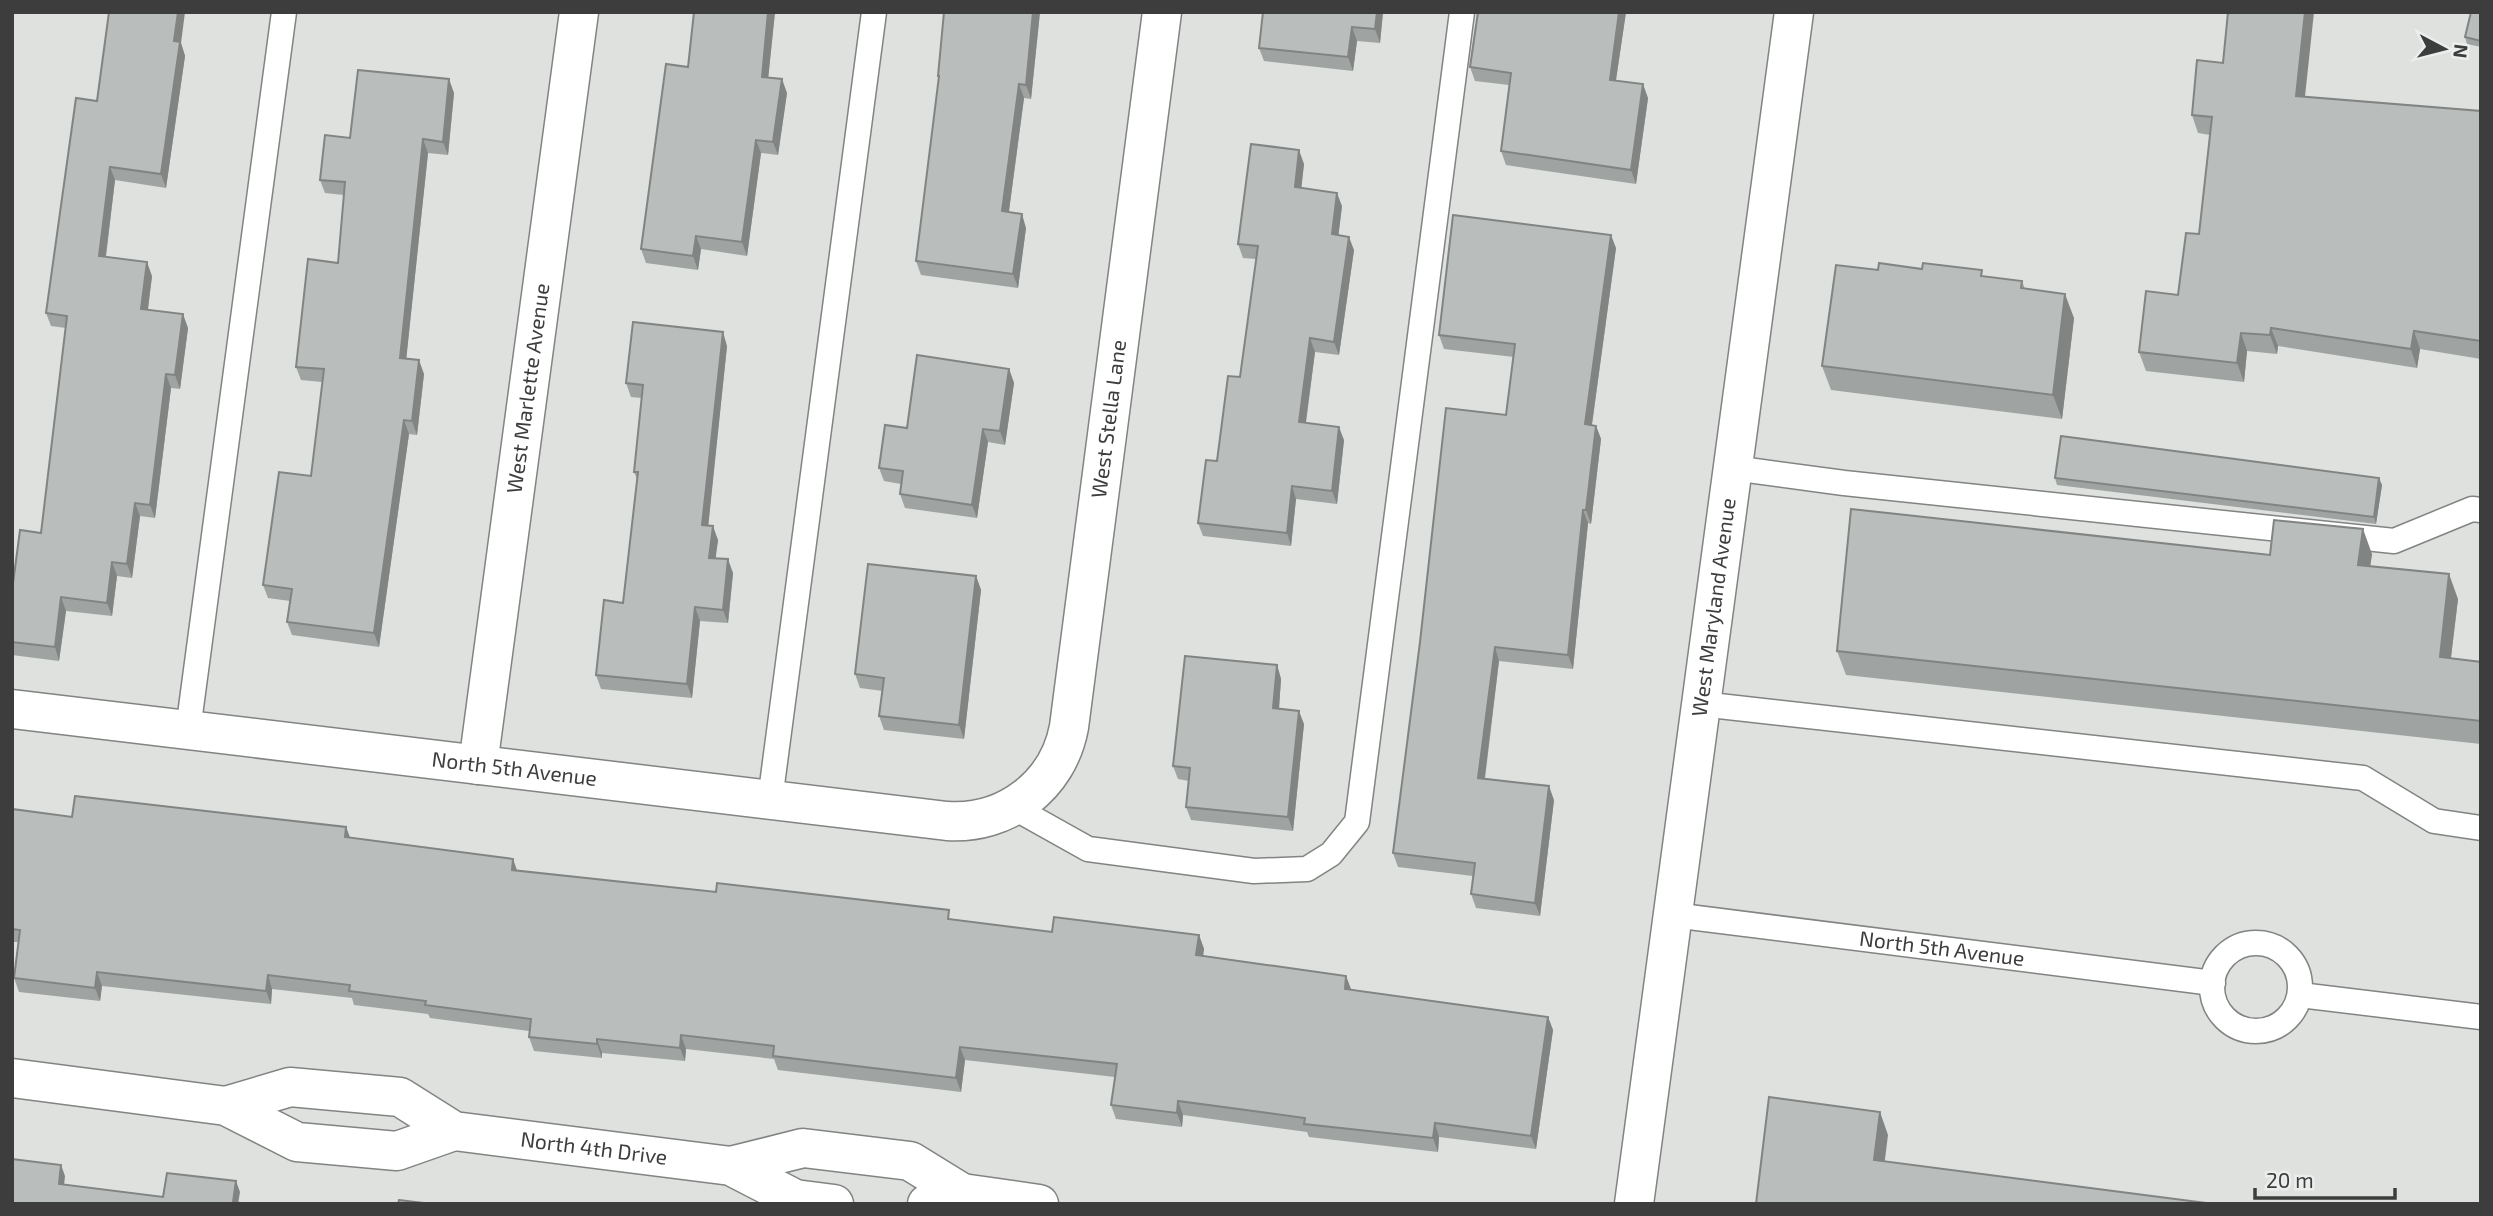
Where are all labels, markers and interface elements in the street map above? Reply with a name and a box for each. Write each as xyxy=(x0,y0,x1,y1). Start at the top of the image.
north arrow xyxy=(2409,14,2479,84)
text: N xyxy=(2449,43,2474,59)
street label: West Marlette Avenue xyxy=(501,281,554,495)
street label: West Stella Lane xyxy=(1085,338,1130,500)
street label: West Maryland Avenue xyxy=(1686,496,1740,718)
street label: North 5th Avenue xyxy=(431,745,599,790)
street label: North 5th Avenue xyxy=(1858,925,2026,970)
street label: North 4th Drive xyxy=(519,1126,669,1169)
scale bar xyxy=(2255,1156,2395,1200)
text: 20 m xyxy=(2266,1167,2314,1192)

